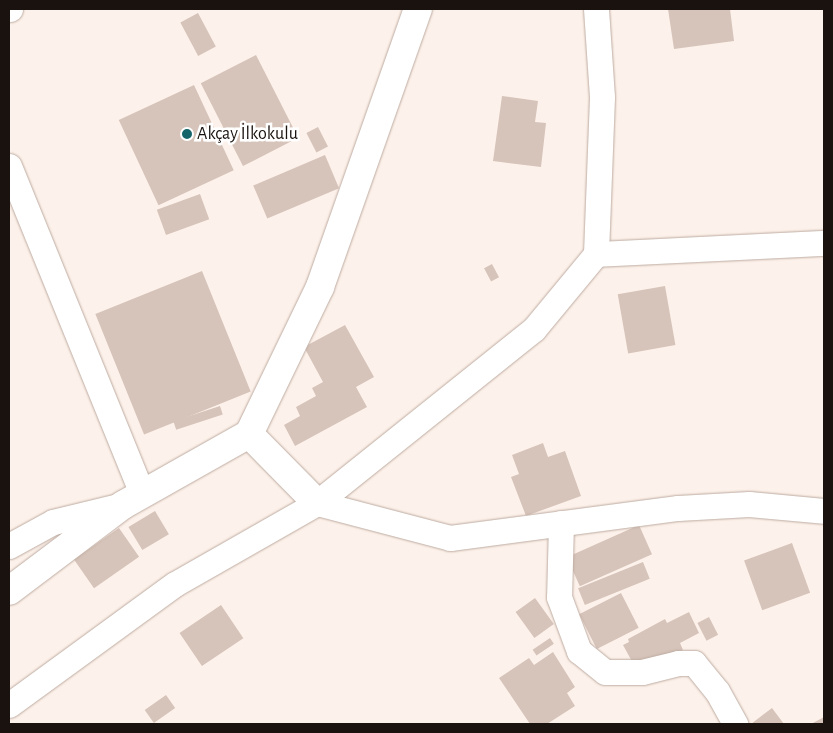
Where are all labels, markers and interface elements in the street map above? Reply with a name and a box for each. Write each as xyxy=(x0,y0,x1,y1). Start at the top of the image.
place label: Akçay İlkokulu xyxy=(197,123,298,145)
marker: Akçay İlkokulu xyxy=(181,128,193,140)

